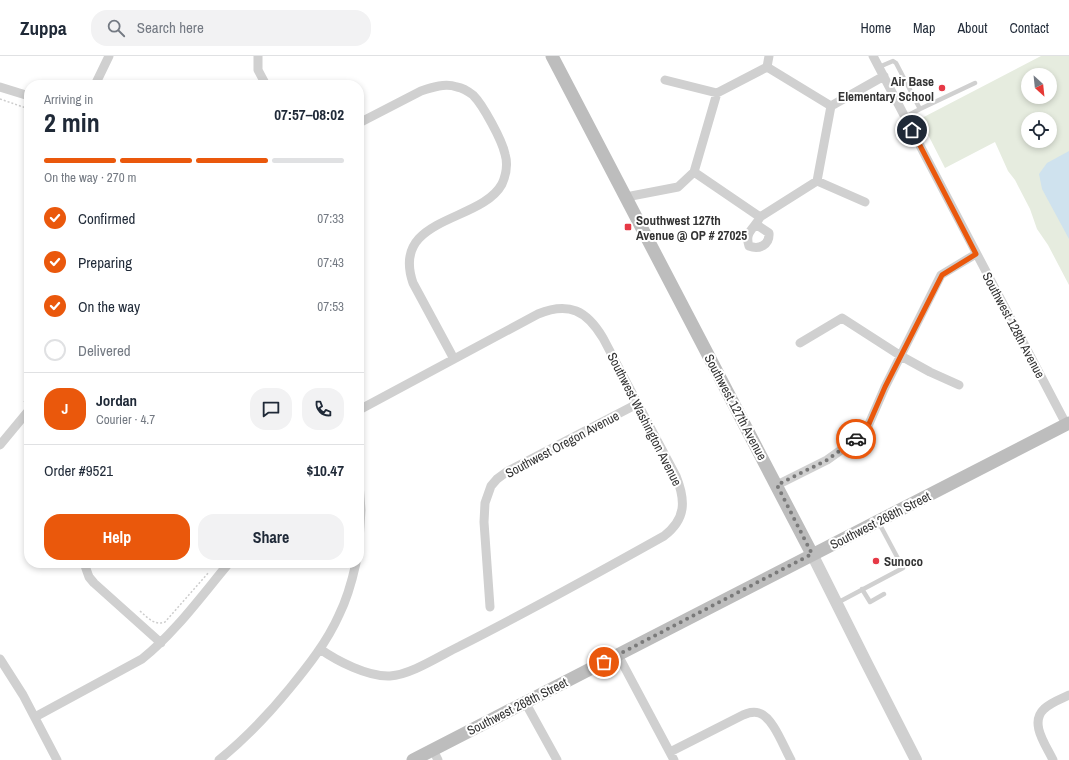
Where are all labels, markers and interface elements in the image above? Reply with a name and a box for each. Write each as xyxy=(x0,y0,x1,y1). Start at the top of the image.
search box xyxy=(91,10,371,46)
text: Zuppa xyxy=(20,15,67,41)
icon: search xyxy=(105,17,127,39)
text: Search here xyxy=(137,17,204,38)
text: Home xyxy=(860,19,891,37)
text: Map xyxy=(913,19,935,37)
text: About xyxy=(957,19,987,37)
text: Contact xyxy=(1009,19,1049,37)
north arrow xyxy=(1021,68,1057,104)
map controls xyxy=(1021,68,1057,148)
place label: Air Base Elementary School xyxy=(838,73,934,105)
marker: Air Base Elementary School xyxy=(937,83,947,93)
text: Arriving in xyxy=(44,91,93,108)
text: 07:57–08:02 xyxy=(274,104,344,125)
text: 2 min xyxy=(44,105,100,140)
button: locate xyxy=(1021,112,1057,148)
pin xyxy=(895,113,929,147)
icon: home xyxy=(901,119,923,141)
text: On the way · 270 m xyxy=(44,169,136,186)
icon: check xyxy=(44,207,66,229)
text: Confirmed xyxy=(78,208,135,229)
text: 07:33 xyxy=(317,210,344,227)
place label: Southwest 127th Avenue @ OP # 27025 xyxy=(636,212,747,244)
marker: Southwest 127th Avenue @ OP # 27025 xyxy=(623,222,633,232)
icon: check xyxy=(44,251,66,273)
text: Preparing xyxy=(78,252,132,273)
text: 07:43 xyxy=(317,254,344,271)
street label: Southwest 128th Avenue xyxy=(978,269,1049,381)
icon: check xyxy=(44,295,66,317)
text: On the way xyxy=(78,296,140,317)
text: 07:53 xyxy=(317,298,344,315)
text: Delivered xyxy=(78,340,131,361)
street label: Southwest Washington Avenue xyxy=(603,350,686,489)
street label: Southwest 127th Avenue xyxy=(700,351,771,463)
button: chat xyxy=(250,388,292,430)
button: phone xyxy=(302,388,344,430)
text: Jordan xyxy=(96,390,137,411)
text: J xyxy=(62,398,68,419)
street label: Southwest Oregon Avenue xyxy=(502,407,622,482)
text: Courier · 4.7 xyxy=(96,411,155,428)
courier xyxy=(836,419,876,459)
icon: car xyxy=(845,428,867,450)
text: Order #9521 xyxy=(44,460,113,481)
text: $10.47 xyxy=(306,460,344,481)
street label: Southwest 268th Street xyxy=(827,488,933,553)
button: Help xyxy=(44,514,190,560)
button: Share xyxy=(198,514,344,560)
place label: Sunoco xyxy=(884,553,923,570)
marker: Sunoco xyxy=(871,556,881,566)
pin xyxy=(587,645,621,679)
icon: bag xyxy=(593,651,615,673)
street label: Southwest 268th Street xyxy=(464,674,570,739)

